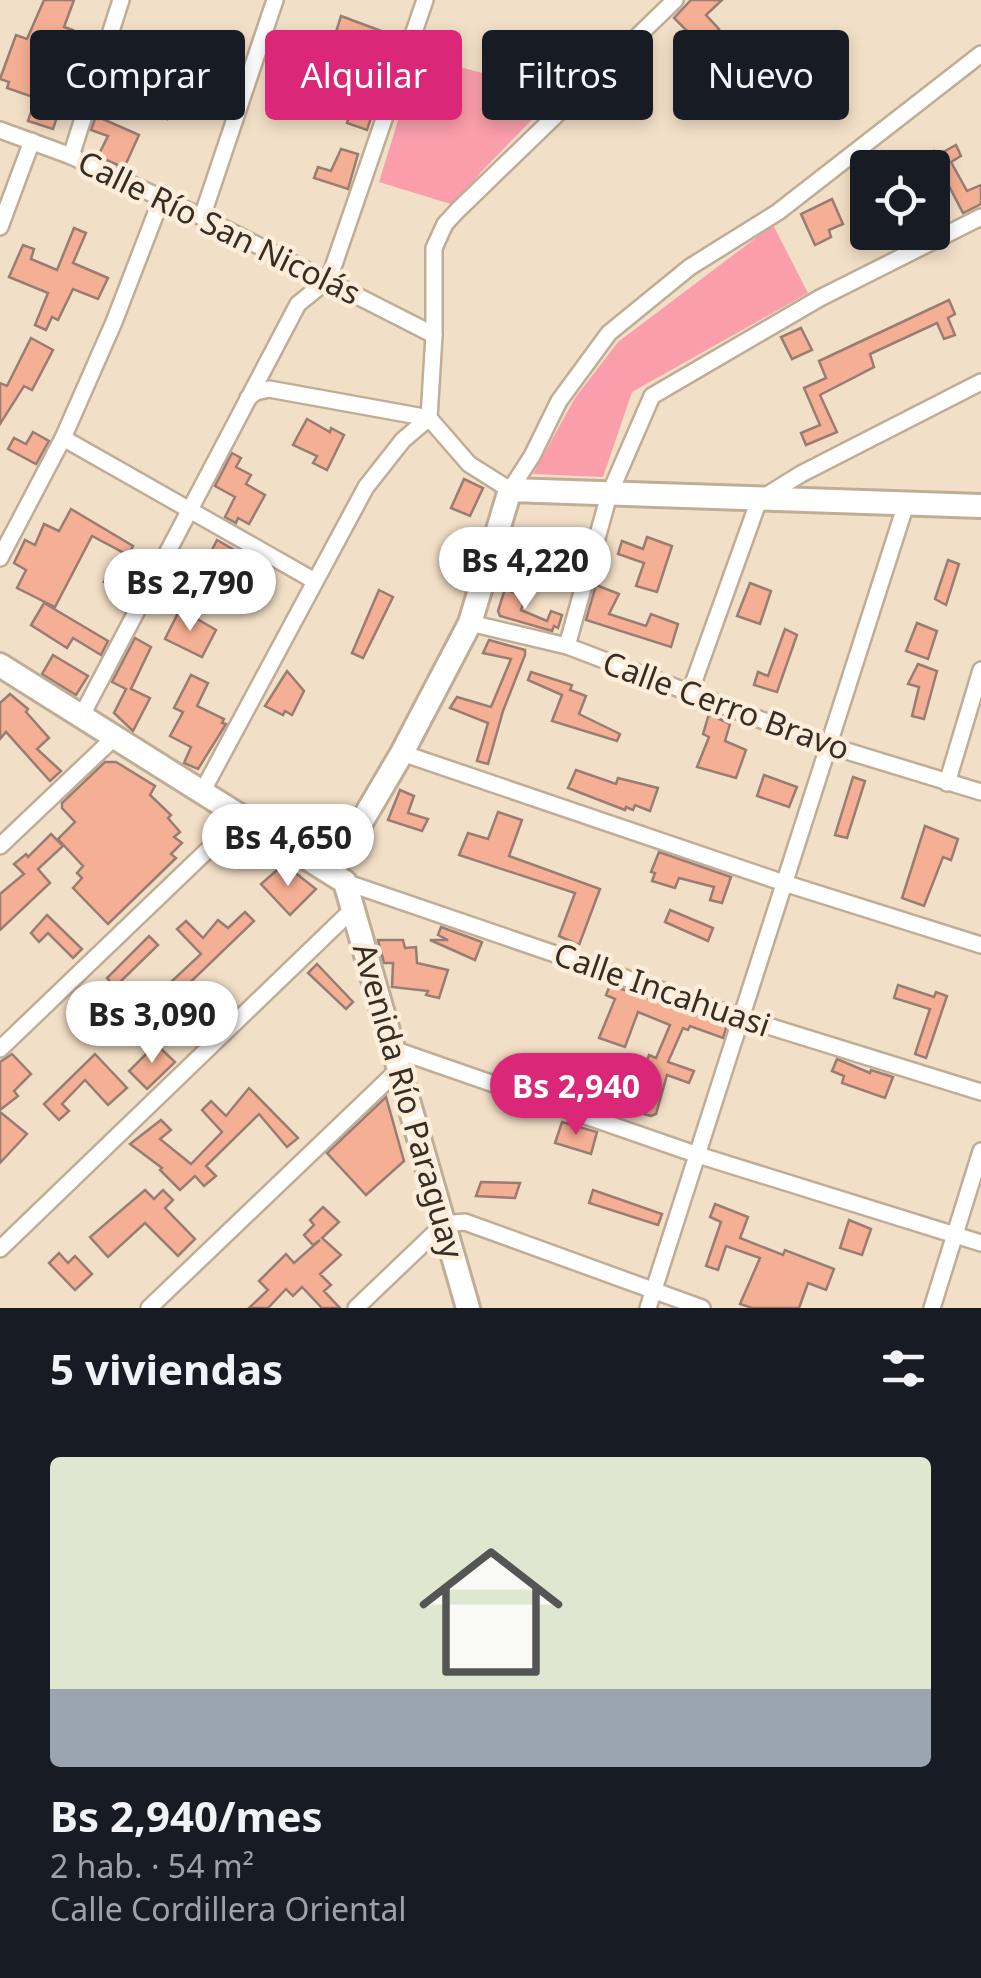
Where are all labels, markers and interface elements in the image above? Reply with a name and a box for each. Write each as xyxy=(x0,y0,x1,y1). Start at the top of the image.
chip: Comprar xyxy=(30,30,245,120)
chip: Alquilar xyxy=(265,30,462,120)
chip: Filtros xyxy=(482,30,653,120)
chip: Nuevo xyxy=(673,30,849,120)
street label: Calle Río San Nicolás xyxy=(71,140,368,314)
map controls xyxy=(850,150,950,250)
button: locate xyxy=(850,150,950,250)
pin: Bs 4,220 xyxy=(422,527,628,612)
text: Bs 4,220 xyxy=(461,538,589,581)
pin: Bs 2,790 xyxy=(87,549,293,634)
text: Bs 2,790 xyxy=(126,560,254,603)
street label: Calle Cerro Bravo xyxy=(597,640,856,769)
pin: Bs 4,650 xyxy=(185,804,391,889)
text: Bs 4,650 xyxy=(224,815,352,858)
street label: Calle Incahuasi xyxy=(549,931,776,1046)
street label: Avenida Río Paraguay xyxy=(344,938,475,1264)
pin: Bs 3,090 xyxy=(49,981,255,1066)
text: Bs 3,090 xyxy=(88,992,216,1035)
pin: Bs 2,940 xyxy=(473,1053,679,1138)
text: Bs 2,940 xyxy=(512,1064,640,1107)
text: 5 viviendas xyxy=(50,1340,283,1397)
icon: filters xyxy=(876,1341,931,1396)
icon: home xyxy=(401,1522,581,1702)
text: Bs 2,940/mes xyxy=(50,1787,323,1844)
text: 2 hab. · 54 m² xyxy=(50,1844,254,1887)
text: Calle Cordillera Oriental xyxy=(50,1887,407,1930)

